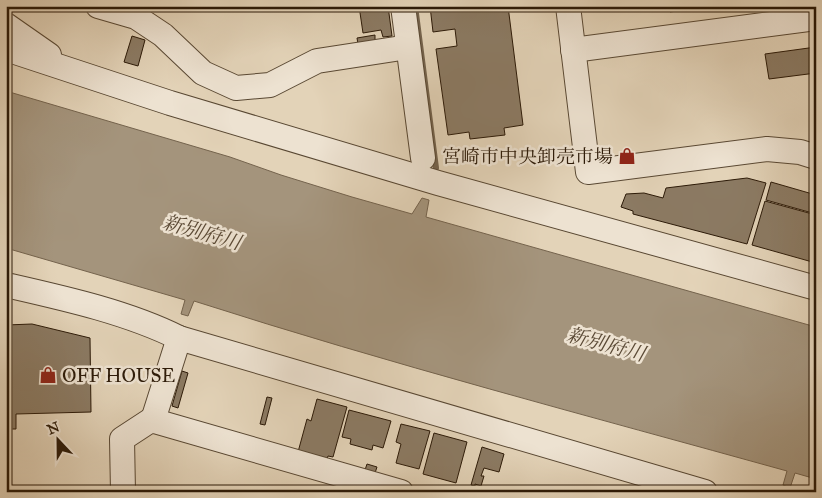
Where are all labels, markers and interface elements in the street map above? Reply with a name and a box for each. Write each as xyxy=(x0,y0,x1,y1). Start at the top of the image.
place label: 宮崎市中央卸売市場 xyxy=(442,145,613,168)
shop icon: 宮崎市中央卸売市場 xyxy=(617,146,637,166)
water label: 新別府川 xyxy=(160,209,246,255)
water label: 新別府川 xyxy=(564,322,650,366)
place label: OFF HOUSE xyxy=(62,364,176,387)
shop icon: OFF HOUSE xyxy=(38,365,58,385)
north arrow xyxy=(32,416,82,466)
text: N xyxy=(45,418,62,439)

